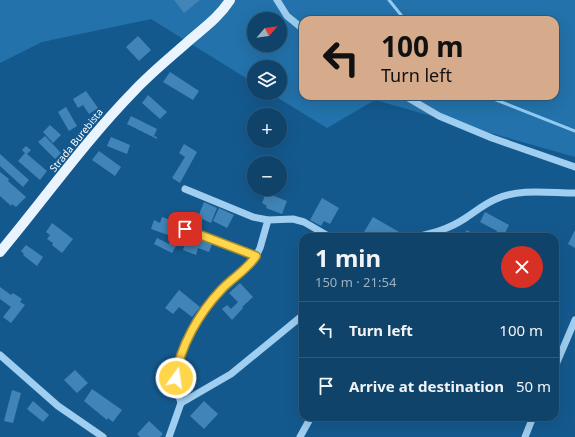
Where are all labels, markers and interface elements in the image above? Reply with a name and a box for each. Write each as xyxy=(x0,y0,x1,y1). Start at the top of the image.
north arrow xyxy=(247,12,287,52)
map controls xyxy=(247,12,287,196)
text: 100 m xyxy=(381,27,464,65)
icon: left xyxy=(315,32,367,84)
button: layers xyxy=(247,60,287,100)
text: Turn left xyxy=(381,63,452,87)
street label: Strada Burebista xyxy=(46,105,106,175)
button: + xyxy=(247,108,287,148)
button: − xyxy=(247,156,287,196)
pin xyxy=(168,212,202,246)
icon: arrive xyxy=(174,218,196,240)
text: 1 min xyxy=(315,241,381,274)
button: close xyxy=(501,246,543,288)
text: 150 m · 21:54 xyxy=(315,273,396,291)
icon: left xyxy=(315,319,337,341)
text: Turn left xyxy=(349,320,413,340)
text: 100 m xyxy=(499,320,543,340)
position arrow xyxy=(155,357,197,399)
icon: arrive xyxy=(315,375,337,397)
text: Arrive at destination xyxy=(349,376,504,396)
text: 50 m xyxy=(516,376,551,396)

